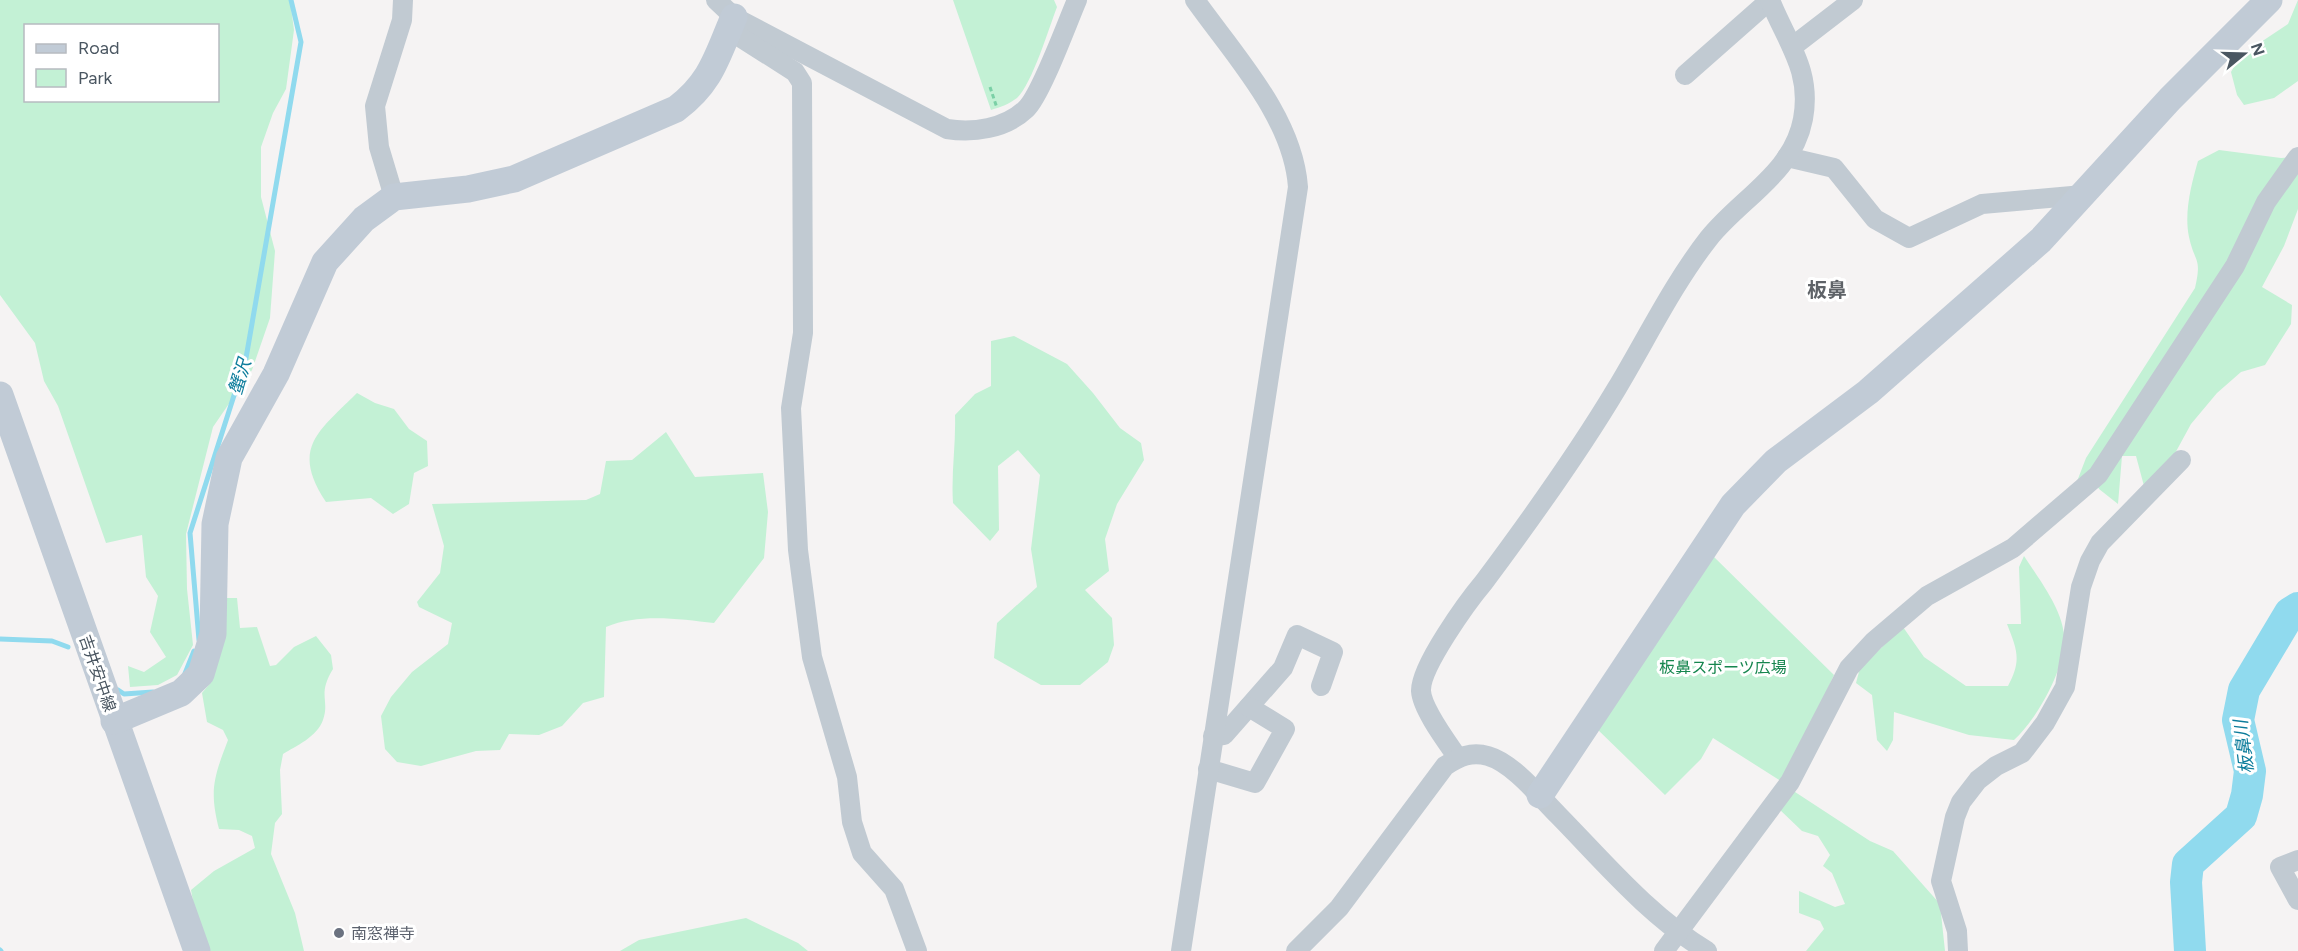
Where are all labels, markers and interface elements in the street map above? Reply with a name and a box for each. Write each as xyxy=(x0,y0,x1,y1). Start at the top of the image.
legend xyxy=(24,24,219,102)
north arrow xyxy=(2214,24,2274,84)
text: Road xyxy=(78,37,119,59)
text: N xyxy=(2247,40,2269,58)
text: Park xyxy=(78,67,113,89)
district label: 板鼻 xyxy=(1807,278,1847,302)
water label: 蟹沢 xyxy=(224,355,256,397)
street label: 吉井安中線 xyxy=(76,632,120,714)
park label: 板鼻スポーツ広場 xyxy=(1659,658,1787,677)
water label: 板鼻川 xyxy=(2230,717,2258,775)
place label: 南窓禅寺 xyxy=(351,924,415,943)
marker: 南窓禅寺 xyxy=(332,926,346,940)

